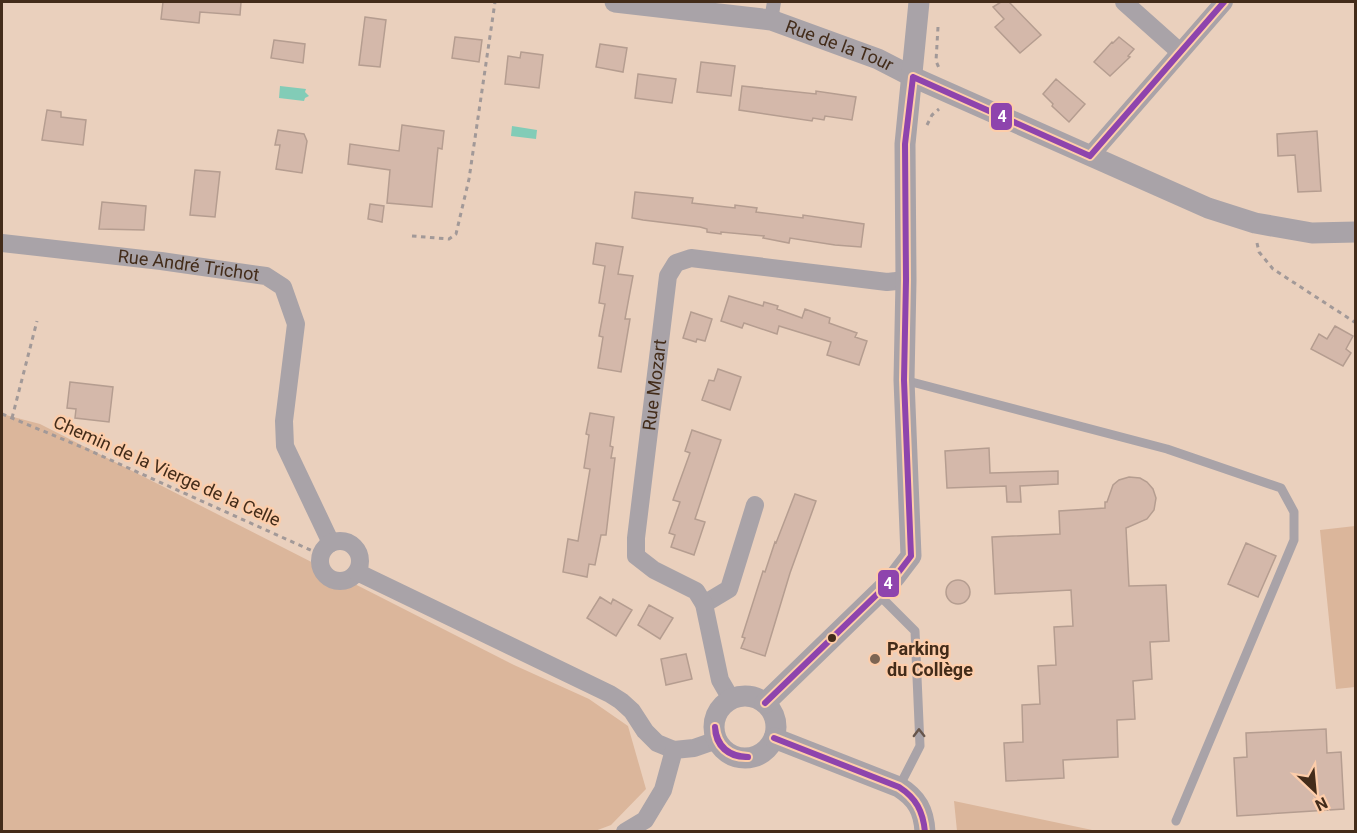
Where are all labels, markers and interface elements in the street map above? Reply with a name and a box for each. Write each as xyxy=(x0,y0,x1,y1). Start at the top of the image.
street label: Rue de la Tour xyxy=(783,15,897,75)
line badge: 4 xyxy=(990,102,1013,131)
text: 4 xyxy=(997,107,1007,126)
street label: Rue André Trichot xyxy=(117,245,261,285)
street label: Rue Mozart xyxy=(638,338,670,432)
street label: Chemin de la Vierge de la Celle xyxy=(50,411,284,530)
line badge: 4 xyxy=(877,569,900,598)
text: 4 xyxy=(883,574,893,593)
unlabelled marker xyxy=(826,632,838,644)
place label: Parking du Collège xyxy=(887,638,973,680)
marker: Parking du Collège xyxy=(868,652,882,666)
one-way arrow xyxy=(913,729,926,738)
north arrow xyxy=(1285,761,1345,821)
text: N xyxy=(1312,793,1331,815)

